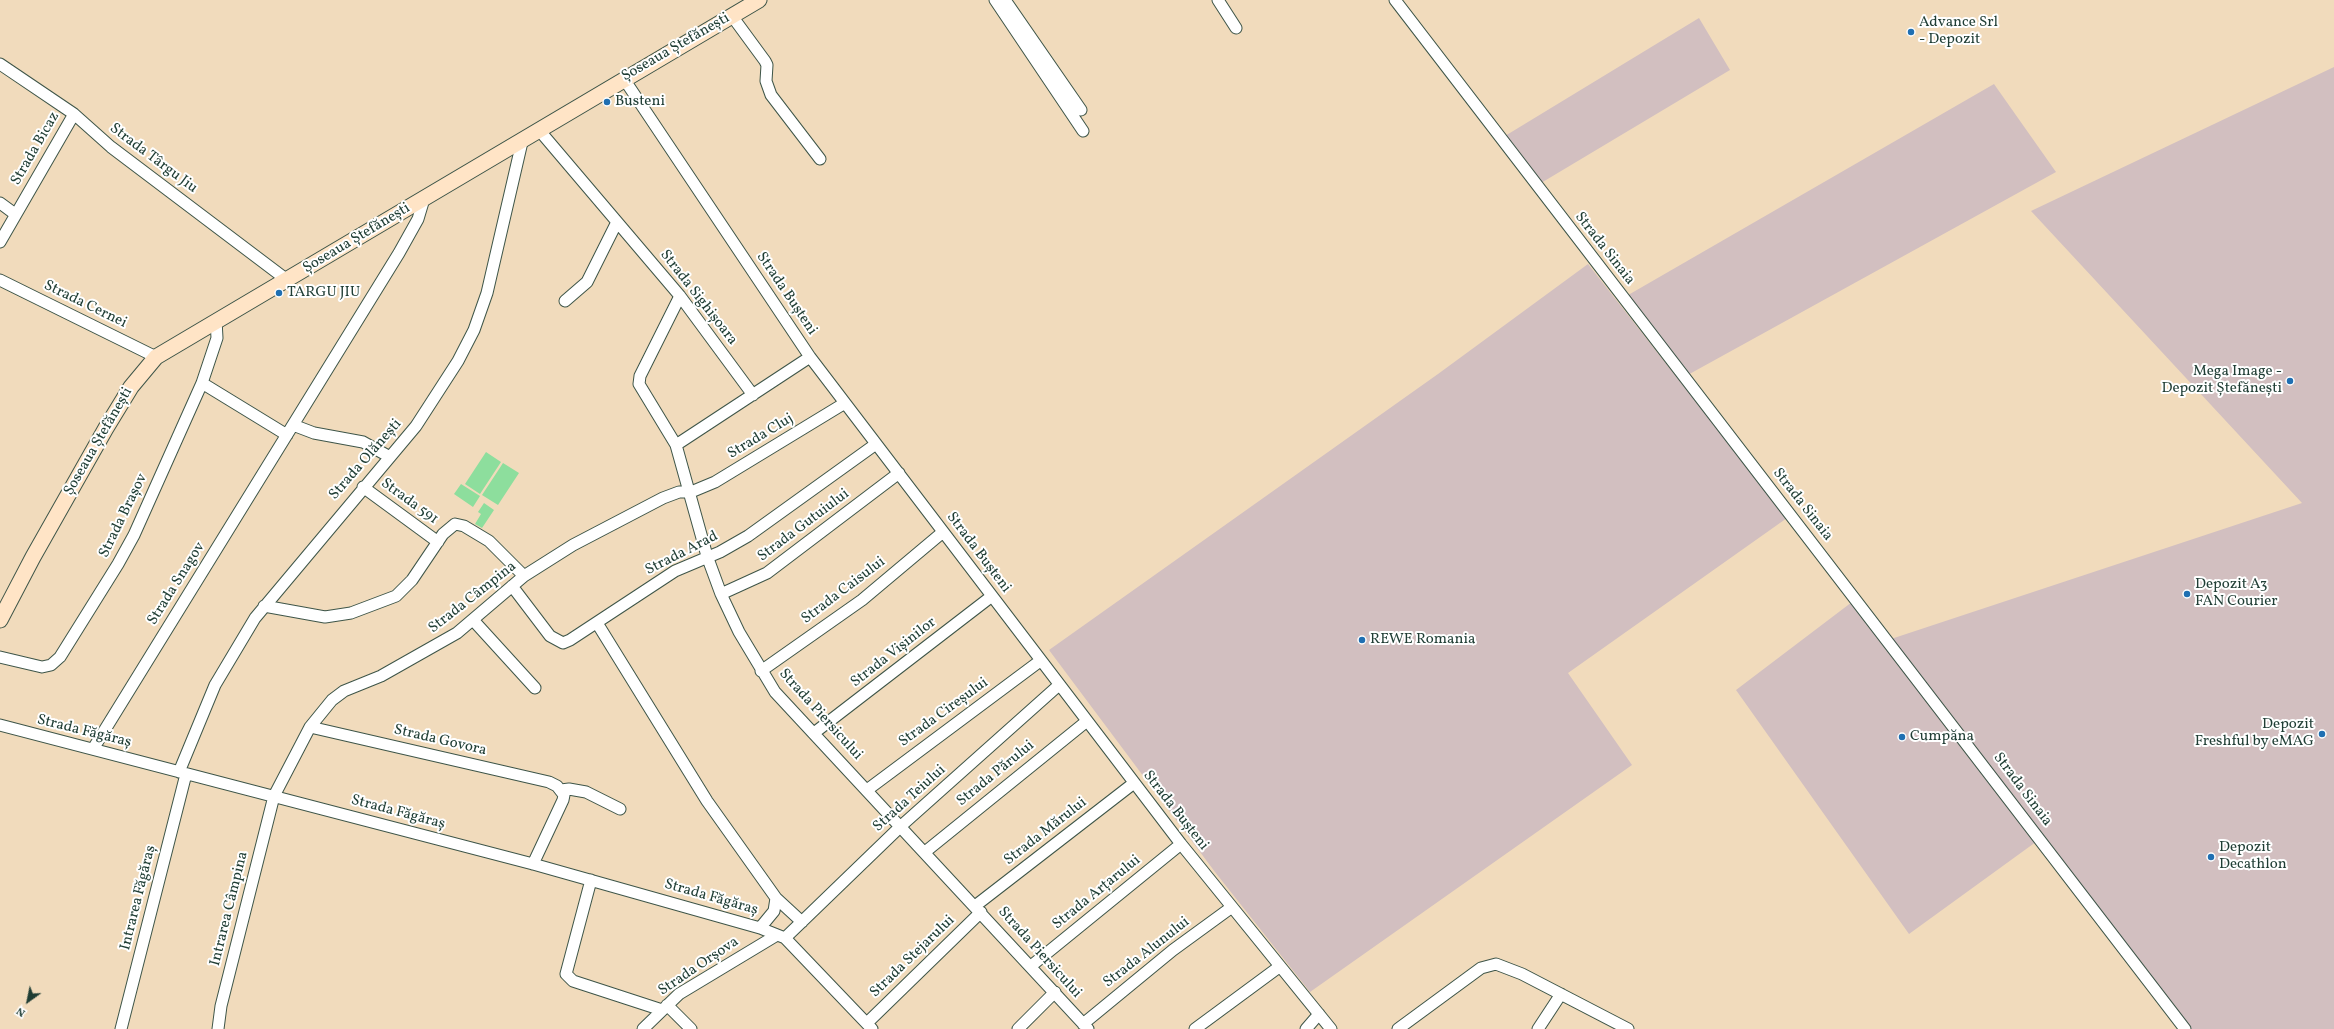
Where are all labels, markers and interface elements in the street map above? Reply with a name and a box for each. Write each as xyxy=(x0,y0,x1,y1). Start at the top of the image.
street label: Șoseaua Ștefănești xyxy=(619,10,733,86)
place label: Advance Srl - Depozit xyxy=(1919,14,1998,49)
marker: Advance Srl - Depozit xyxy=(1906,27,1916,37)
place label: Busteni xyxy=(615,93,665,111)
marker: Busteni xyxy=(602,97,612,107)
street label: Strada Bicaz xyxy=(8,109,64,189)
street label: Strada Târgu Jiu xyxy=(106,120,200,198)
street label: Șoseaua Ștefănești xyxy=(300,200,414,278)
street label: Strada Sinaia xyxy=(1570,209,1638,289)
street label: Strada Sighișoara xyxy=(655,247,741,349)
street label: Strada Bușteni xyxy=(752,249,820,339)
street label: Strada Cernei xyxy=(41,277,129,333)
place label: TARGU JIU xyxy=(287,284,360,302)
marker: TARGU JIU xyxy=(274,288,284,298)
place label: Mega Image - Depozit Ștefănești xyxy=(2161,363,2282,398)
marker: Mega Image - Depozit Ștefănești xyxy=(2285,376,2295,386)
street label: Șoseaua Ștefănești xyxy=(61,385,137,499)
street label: Strada Cluj xyxy=(725,410,797,464)
street label: Strada Olănești xyxy=(326,416,406,504)
street label: Strada Sinaia xyxy=(1768,465,1836,545)
street label: Strada Brașov xyxy=(96,471,152,561)
street label: Strada 591 xyxy=(377,475,441,529)
street label: Strada Gutuiului xyxy=(755,486,853,566)
street label: Strada Bușteni xyxy=(942,509,1014,597)
street label: Strada Arad xyxy=(643,528,721,580)
street label: Strada Snagov xyxy=(144,539,210,629)
street label: Strada Caisului xyxy=(799,554,889,628)
street label: Strada Câmpina xyxy=(426,558,520,638)
place label: Depozit A3 FAN Courier xyxy=(2195,576,2278,611)
marker: Depozit A3 FAN Courier xyxy=(2182,589,2192,599)
street label: Strada Vișinilor xyxy=(848,614,940,692)
place label: REWE Romania xyxy=(1370,631,1476,649)
marker: REWE Romania xyxy=(1357,635,1367,645)
street label: Strada Piersicului xyxy=(774,666,866,764)
street label: Strada Cireșului xyxy=(896,674,992,752)
street label: Strada Făgăraș xyxy=(35,712,133,752)
place label: Depozit Freshful by eMAG xyxy=(2195,716,2314,751)
street label: Strada Govora xyxy=(392,722,488,760)
place label: Cumpăna xyxy=(1910,728,1974,746)
marker: Depozit Freshful by eMAG xyxy=(2317,729,2327,739)
marker: Cumpăna xyxy=(1897,732,1907,742)
street label: Strada Părului xyxy=(954,737,1038,811)
street label: Strada Sinaia xyxy=(1989,750,2055,830)
street label: Strada Teiului xyxy=(870,762,950,836)
street label: Strada Bușteni xyxy=(1138,768,1212,854)
street label: Strada Făgăraș xyxy=(349,792,447,834)
street label: Strada Mărului xyxy=(1001,794,1091,870)
place label: Depozit Decathlon xyxy=(2219,839,2287,874)
street label: Intrarea Făgăraș xyxy=(117,844,161,952)
street label: Intrarea Câmpina xyxy=(207,850,253,968)
street label: Strada Arțarului xyxy=(1049,852,1145,934)
marker: Depozit Decathlon xyxy=(2206,852,2216,862)
street label: Strada Făgăraș xyxy=(662,876,760,920)
street label: Strada Piersicului xyxy=(993,904,1085,1002)
street label: Strada Stejarului xyxy=(867,912,959,1002)
street label: Strada Alunului xyxy=(1100,914,1194,992)
street label: Strada Orșova xyxy=(655,934,743,1000)
north arrow xyxy=(8,981,48,1021)
text: N xyxy=(14,1003,29,1020)

